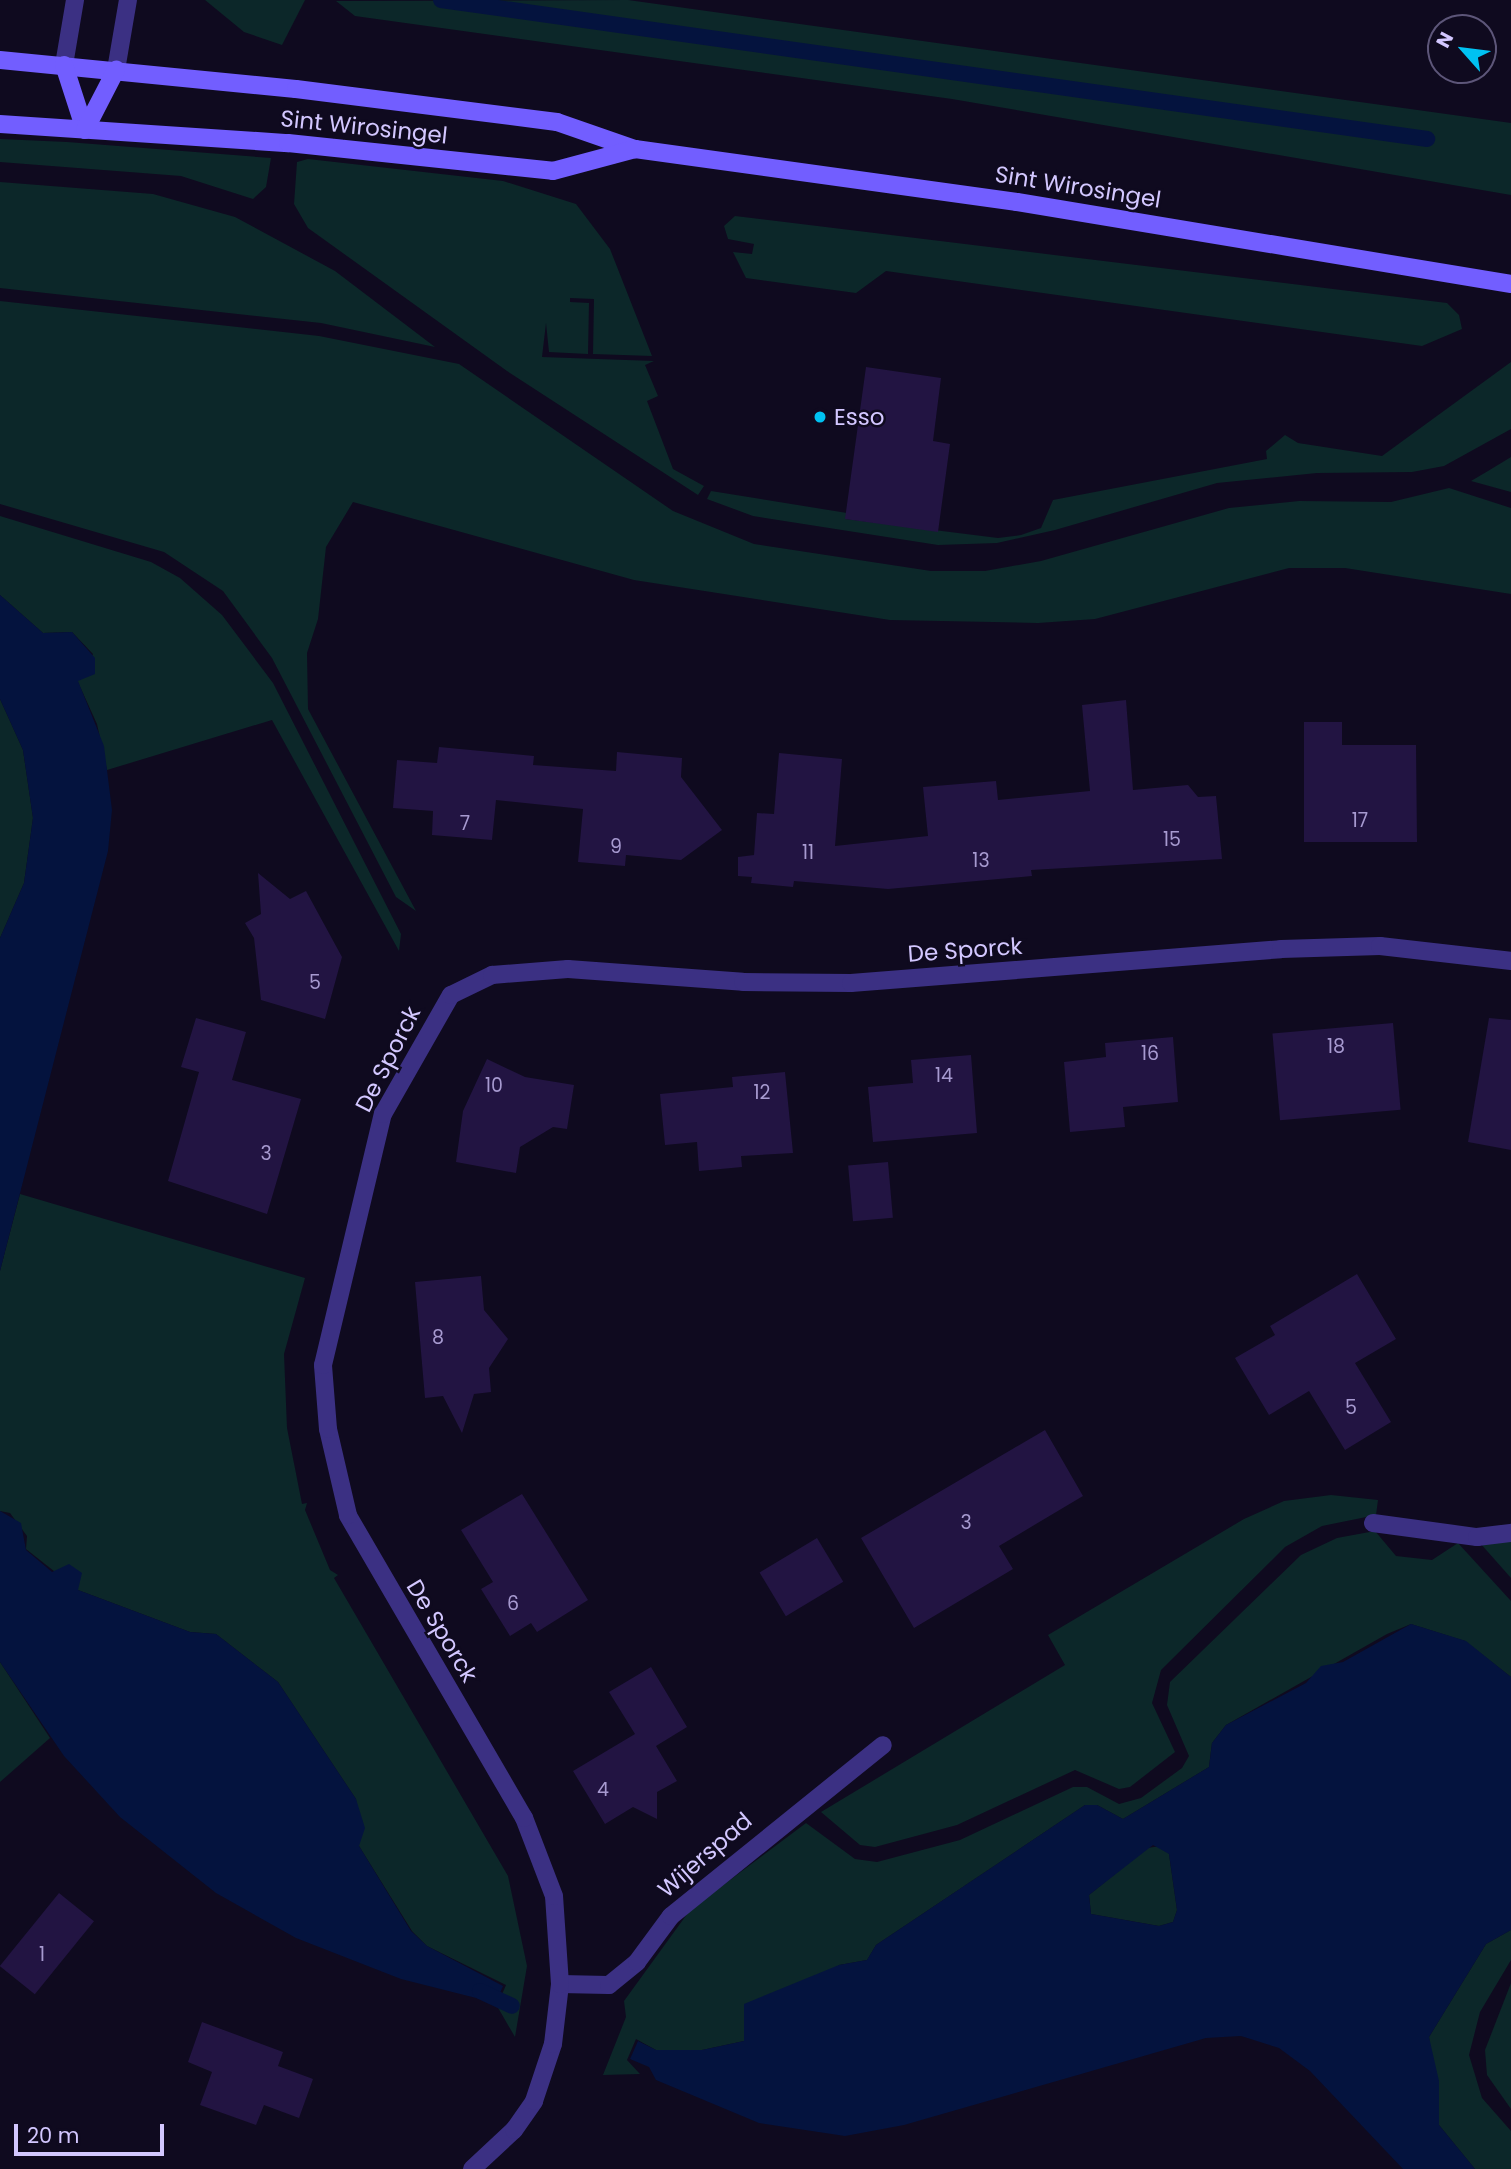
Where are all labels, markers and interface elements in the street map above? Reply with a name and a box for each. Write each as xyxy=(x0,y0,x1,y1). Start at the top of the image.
north arrow xyxy=(1427,14,1497,84)
text: N xyxy=(1430,27,1460,53)
street label: Sint Wirosingel xyxy=(279,105,449,149)
street label: Sint Wirosingel xyxy=(993,160,1163,214)
place label: Esso xyxy=(834,403,885,431)
marker: Esso xyxy=(812,409,828,425)
house number: 17 xyxy=(1352,810,1368,832)
house number: 7 xyxy=(460,813,470,835)
house number: 15 xyxy=(1163,829,1181,851)
house number: 9 xyxy=(610,836,622,858)
house number: 11 xyxy=(802,842,814,864)
house number: 13 xyxy=(972,850,990,872)
street label: De Sporck xyxy=(907,932,1023,968)
house number: 5 xyxy=(309,972,321,994)
street label: De Sporck xyxy=(350,1002,426,1116)
house number: 18 xyxy=(1327,1036,1345,1058)
house number: 16 xyxy=(1141,1043,1159,1065)
house number: 14 xyxy=(935,1065,953,1087)
house number: 10 xyxy=(485,1075,503,1097)
house number: 12 xyxy=(753,1082,771,1104)
house number: 3 xyxy=(260,1143,272,1165)
house number: 8 xyxy=(432,1327,444,1349)
house number: 5 xyxy=(1345,1397,1357,1419)
house number: 3 xyxy=(960,1512,972,1534)
street label: De Sporck xyxy=(401,1575,483,1687)
house number: 6 xyxy=(507,1593,519,1615)
house number: 4 xyxy=(597,1779,609,1801)
street label: Wijerspad xyxy=(652,1807,758,1903)
house number: 1 xyxy=(39,1944,45,1966)
scale bar xyxy=(18,2110,168,2154)
text: 20 m xyxy=(27,2121,80,2150)

